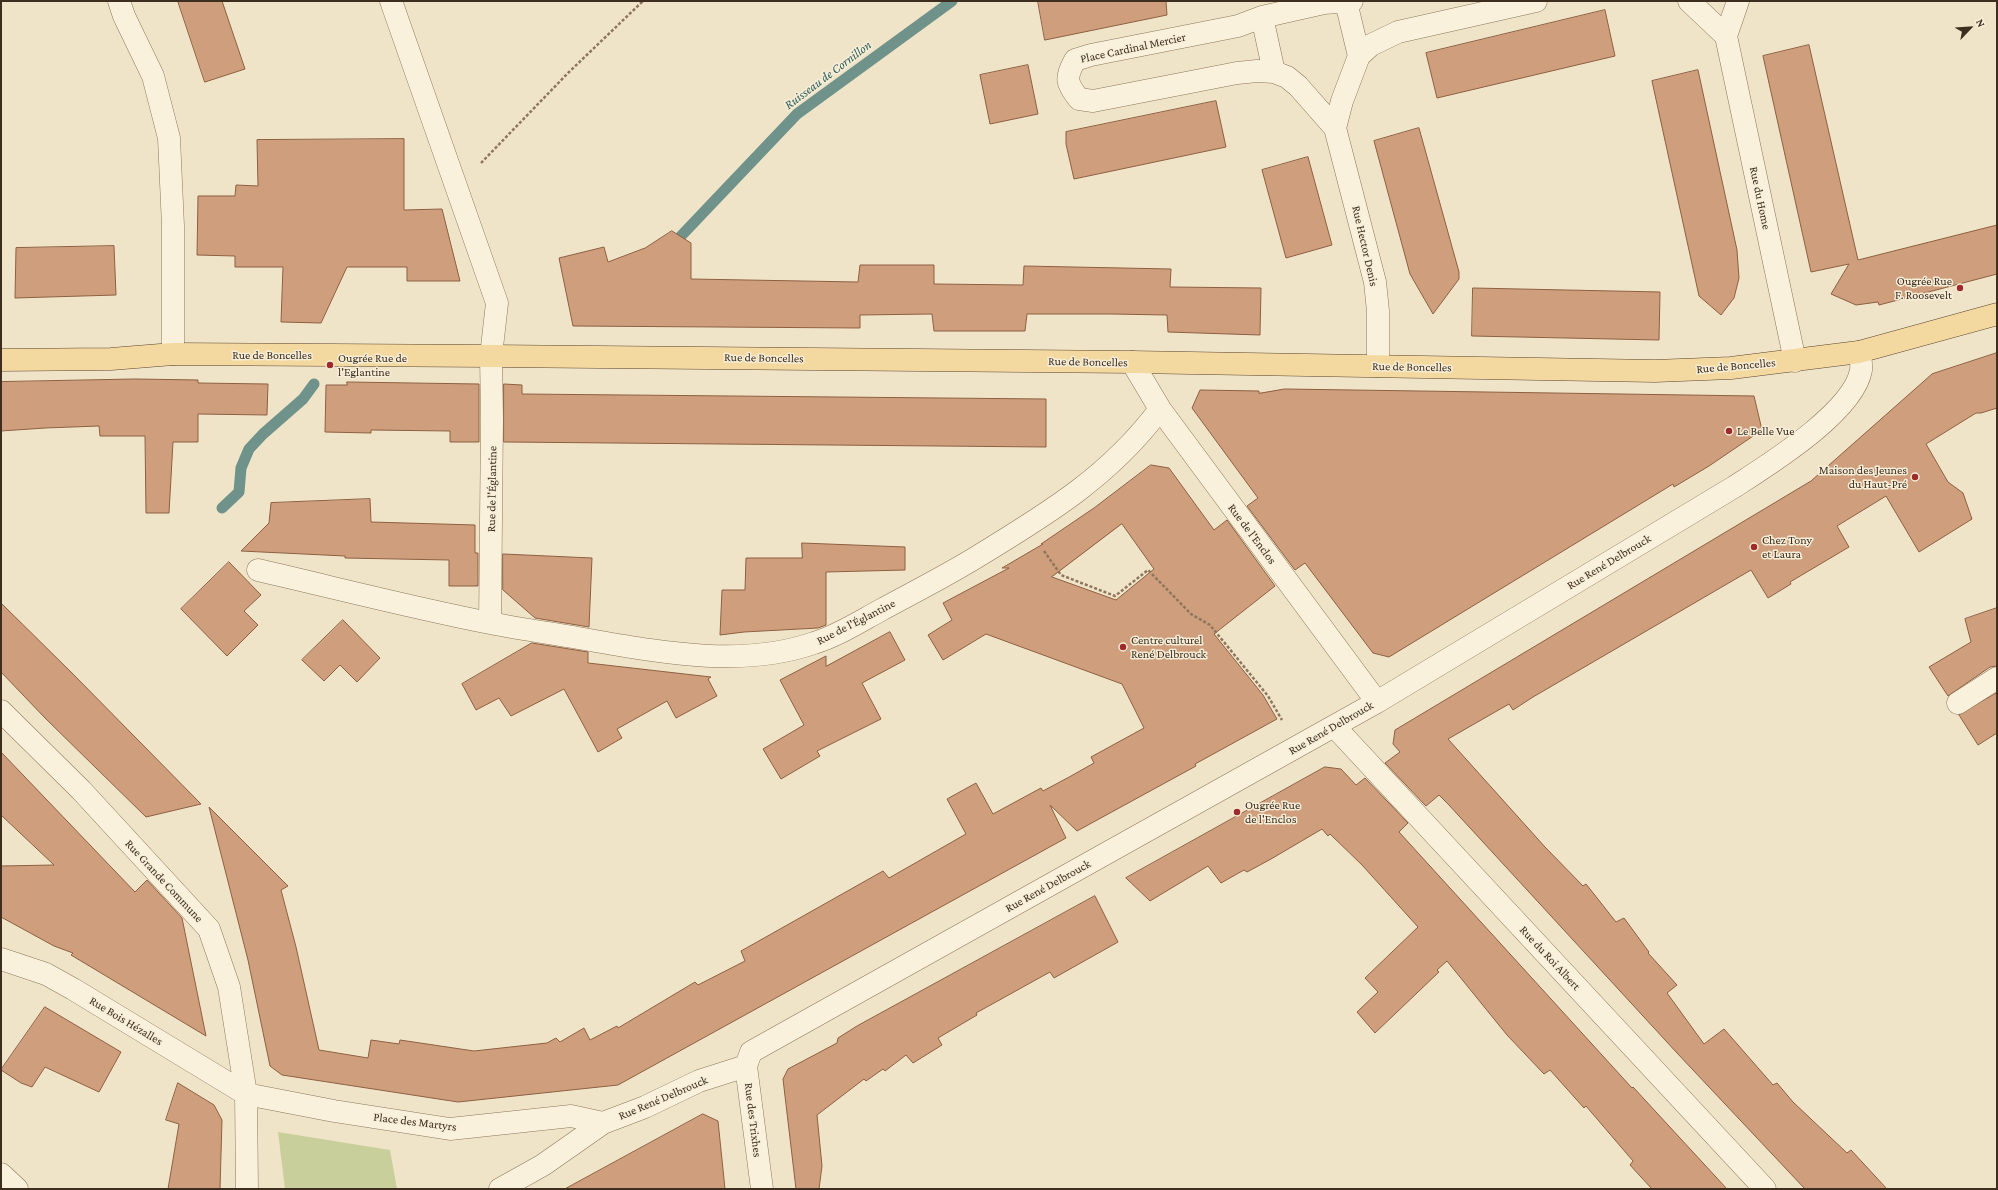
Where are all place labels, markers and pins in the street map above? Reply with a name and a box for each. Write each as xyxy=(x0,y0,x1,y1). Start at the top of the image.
place label: Ougrée Rue F. Roosevelt xyxy=(1895,274,1952,302)
marker: Ougrée Rue F. Roosevelt xyxy=(1955,283,1965,293)
place label: Ougrée Rue de l'Eglantine xyxy=(338,351,407,379)
marker: Ougrée Rue de l'Eglantine xyxy=(325,360,335,370)
place label: Le Belle Vue xyxy=(1737,424,1794,438)
marker: Le Belle Vue xyxy=(1724,426,1734,436)
place label: Maison des Jeunes du Haut-Pré xyxy=(1819,463,1907,491)
marker: Maison des Jeunes du Haut-Pré xyxy=(1910,472,1920,482)
place label: Chez Tony et Laura xyxy=(1762,533,1812,561)
marker: Chez Tony et Laura xyxy=(1749,542,1759,552)
place label: Centre culturel René Delbrouck xyxy=(1131,633,1206,661)
marker: Centre culturel René Delbrouck xyxy=(1118,642,1128,652)
place label: Ougrée Rue de l'Enclos xyxy=(1245,798,1300,826)
marker: Ougrée Rue de l'Enclos xyxy=(1232,807,1242,817)

